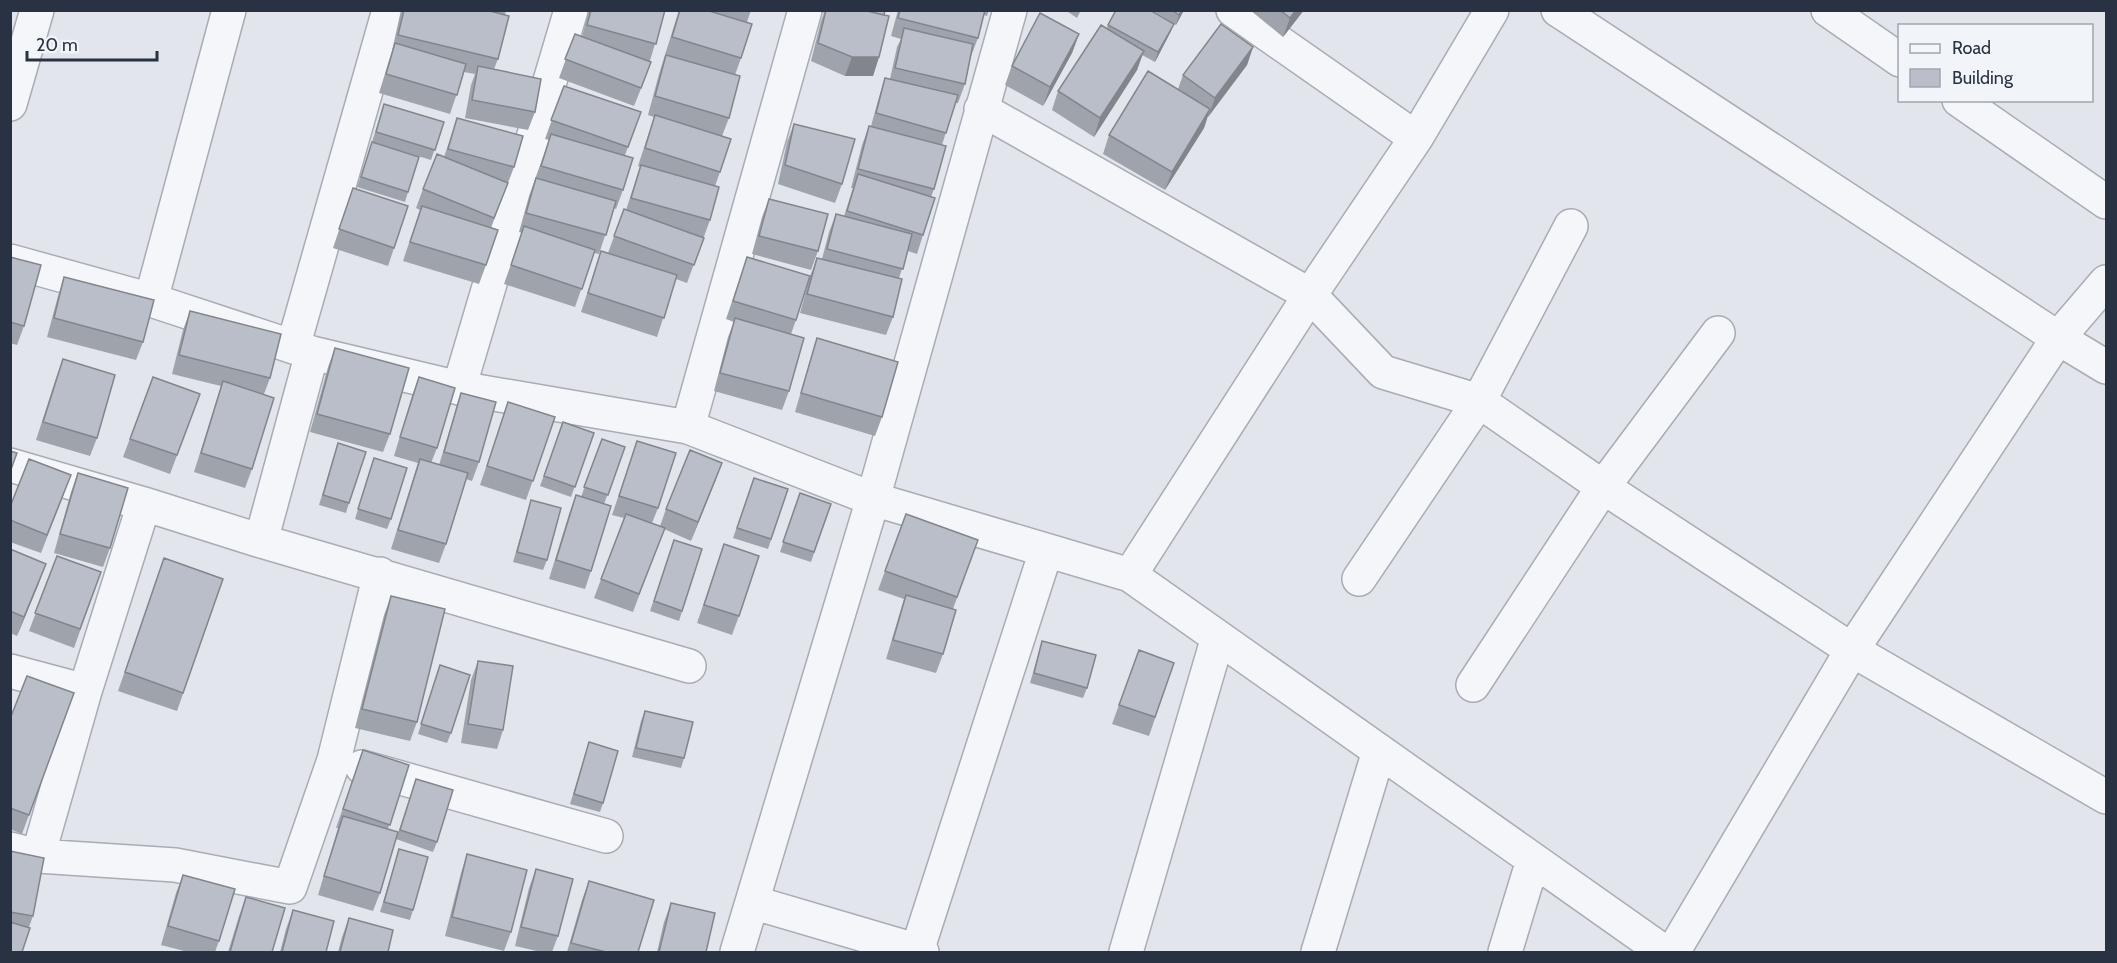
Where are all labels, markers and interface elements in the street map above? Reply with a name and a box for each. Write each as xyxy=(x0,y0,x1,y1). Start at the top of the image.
scale bar xyxy=(27,24,158,62)
legend xyxy=(1898,24,2093,102)
text: 20 m xyxy=(36,34,78,56)
text: Road xyxy=(1952,37,1991,59)
text: Building xyxy=(1952,67,2014,89)

